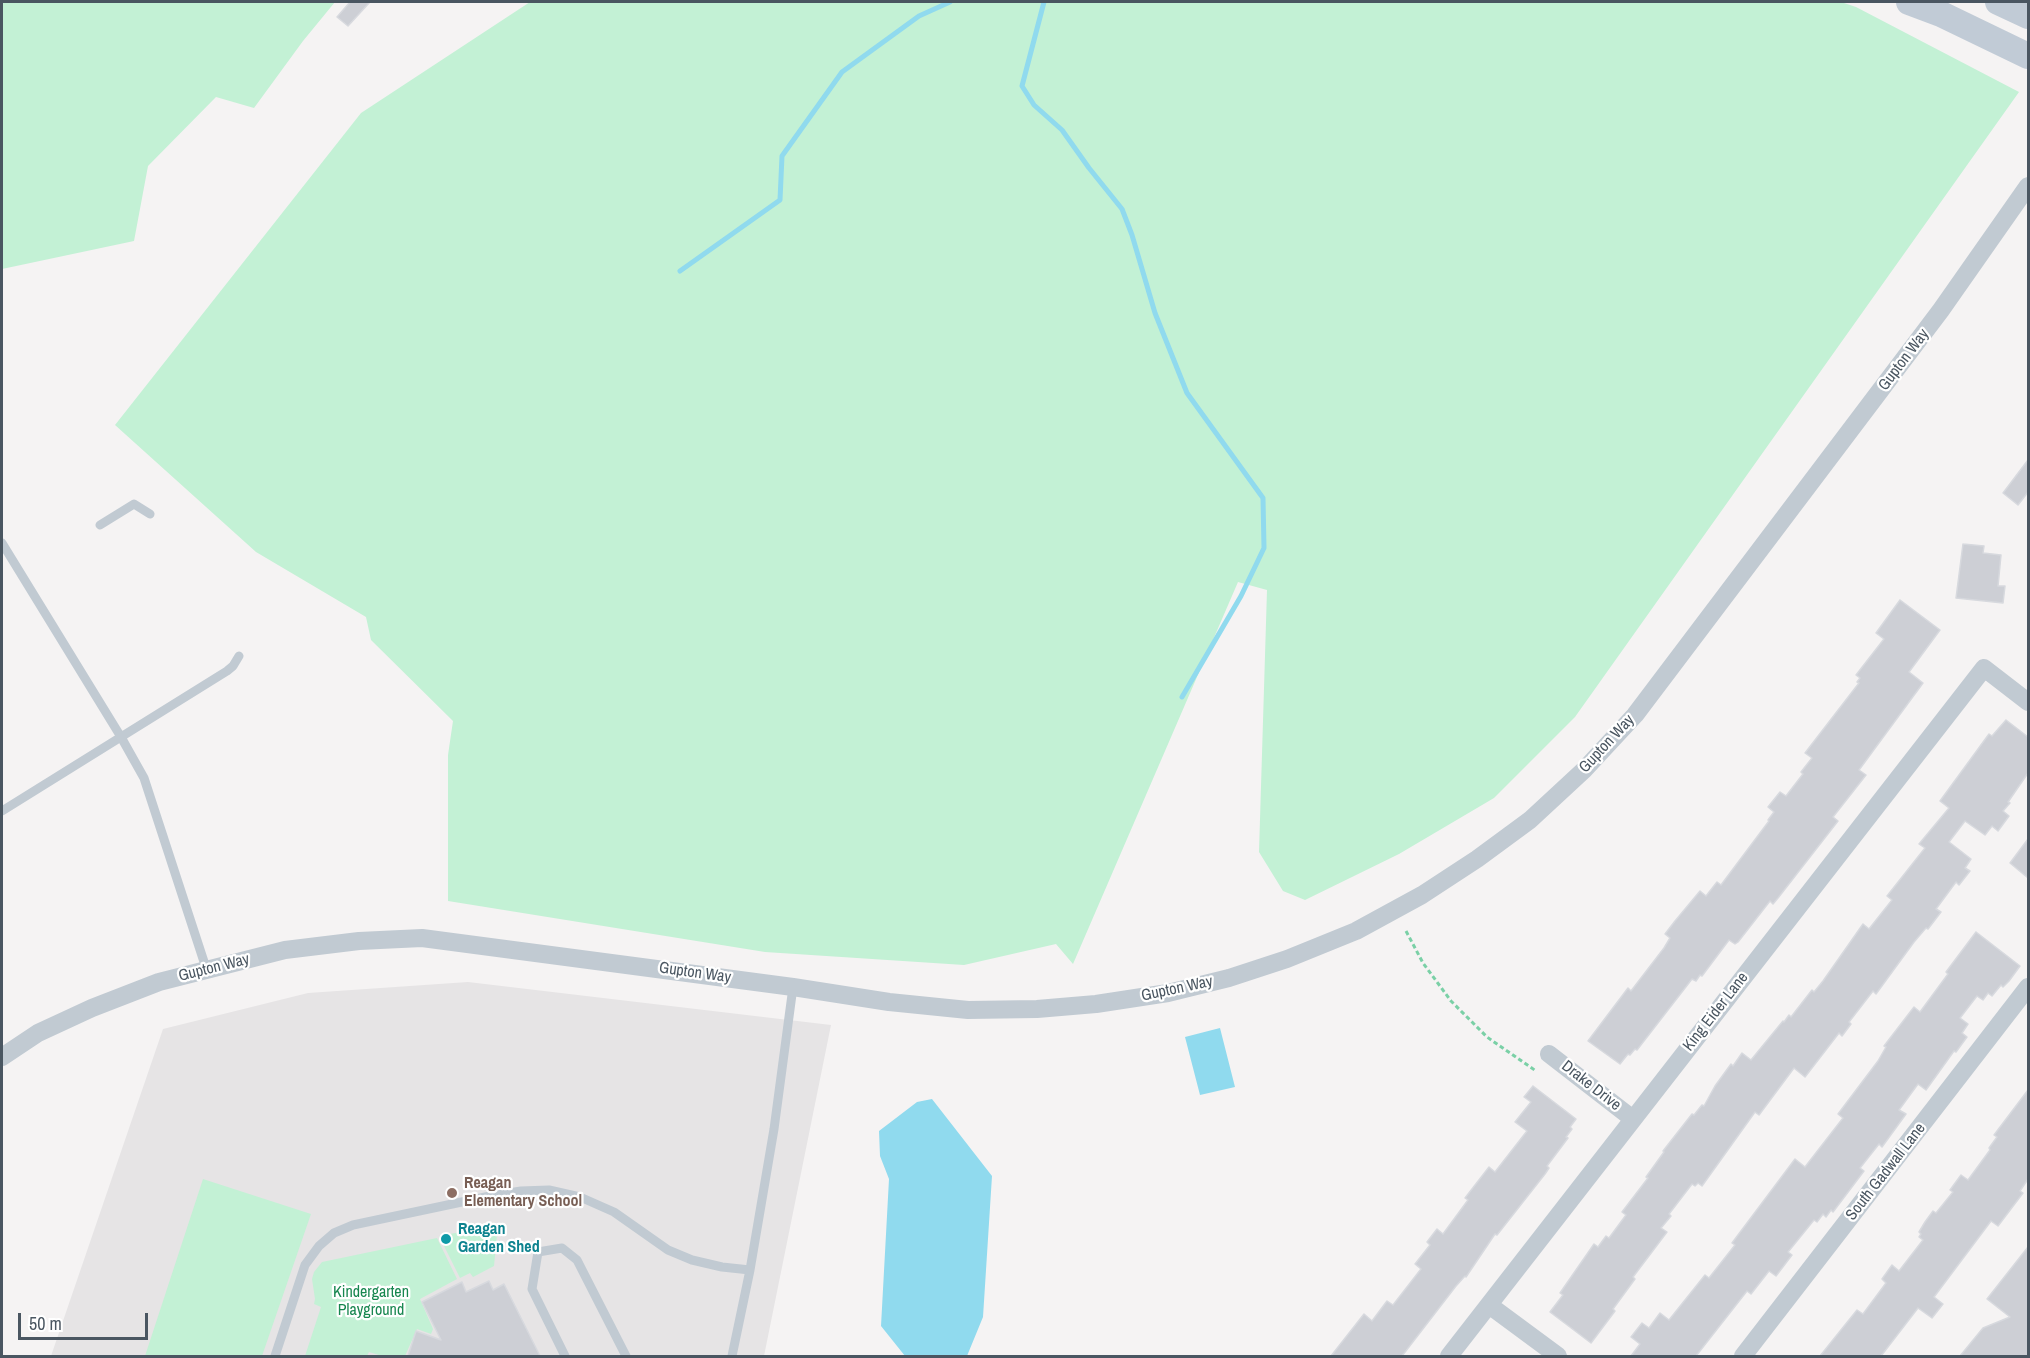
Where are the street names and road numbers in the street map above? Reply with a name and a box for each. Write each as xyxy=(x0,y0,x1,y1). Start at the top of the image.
street label: Gupton Way xyxy=(1875,325,1933,395)
street label: Gupton Way xyxy=(1575,711,1639,777)
street label: Gupton Way xyxy=(177,950,251,986)
street label: Gupton Way xyxy=(658,958,732,988)
street label: King Eider Lane xyxy=(1679,969,1753,1055)
street label: Gupton Way xyxy=(1140,972,1214,1006)
street label: Drake Drive xyxy=(1558,1057,1624,1115)
street label: South Gadwall Lane xyxy=(1842,1120,1930,1224)

